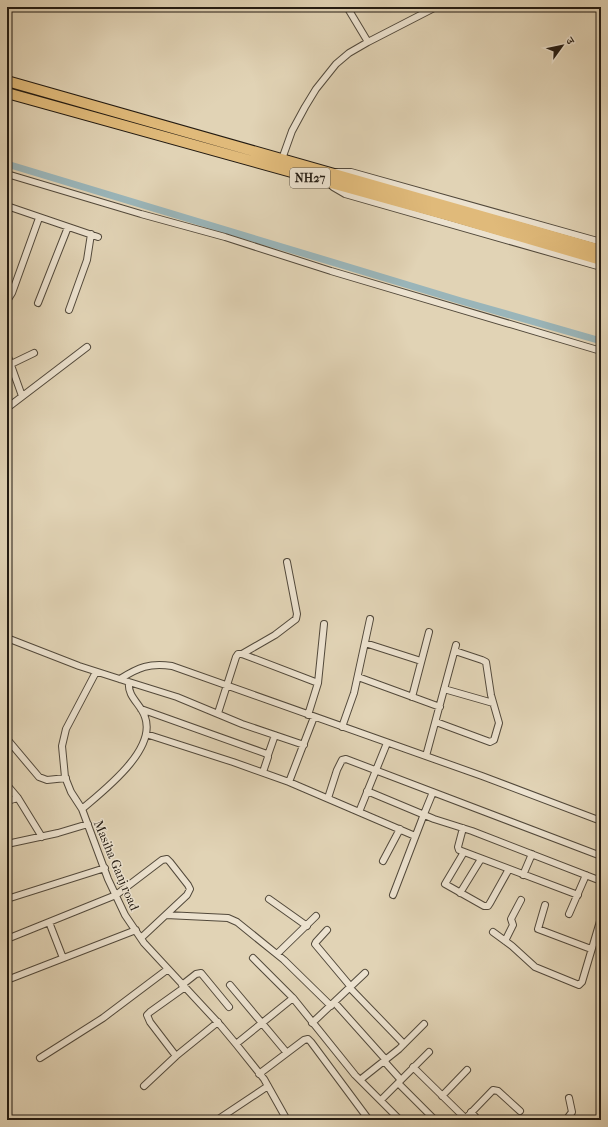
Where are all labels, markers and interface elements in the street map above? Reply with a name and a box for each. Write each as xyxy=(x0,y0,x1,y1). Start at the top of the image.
north arrow xyxy=(542,26,582,66)
text: उ xyxy=(562,34,578,48)
road number: NH27 xyxy=(290,168,330,188)
street label: Masiha Ganj road xyxy=(91,818,143,913)

